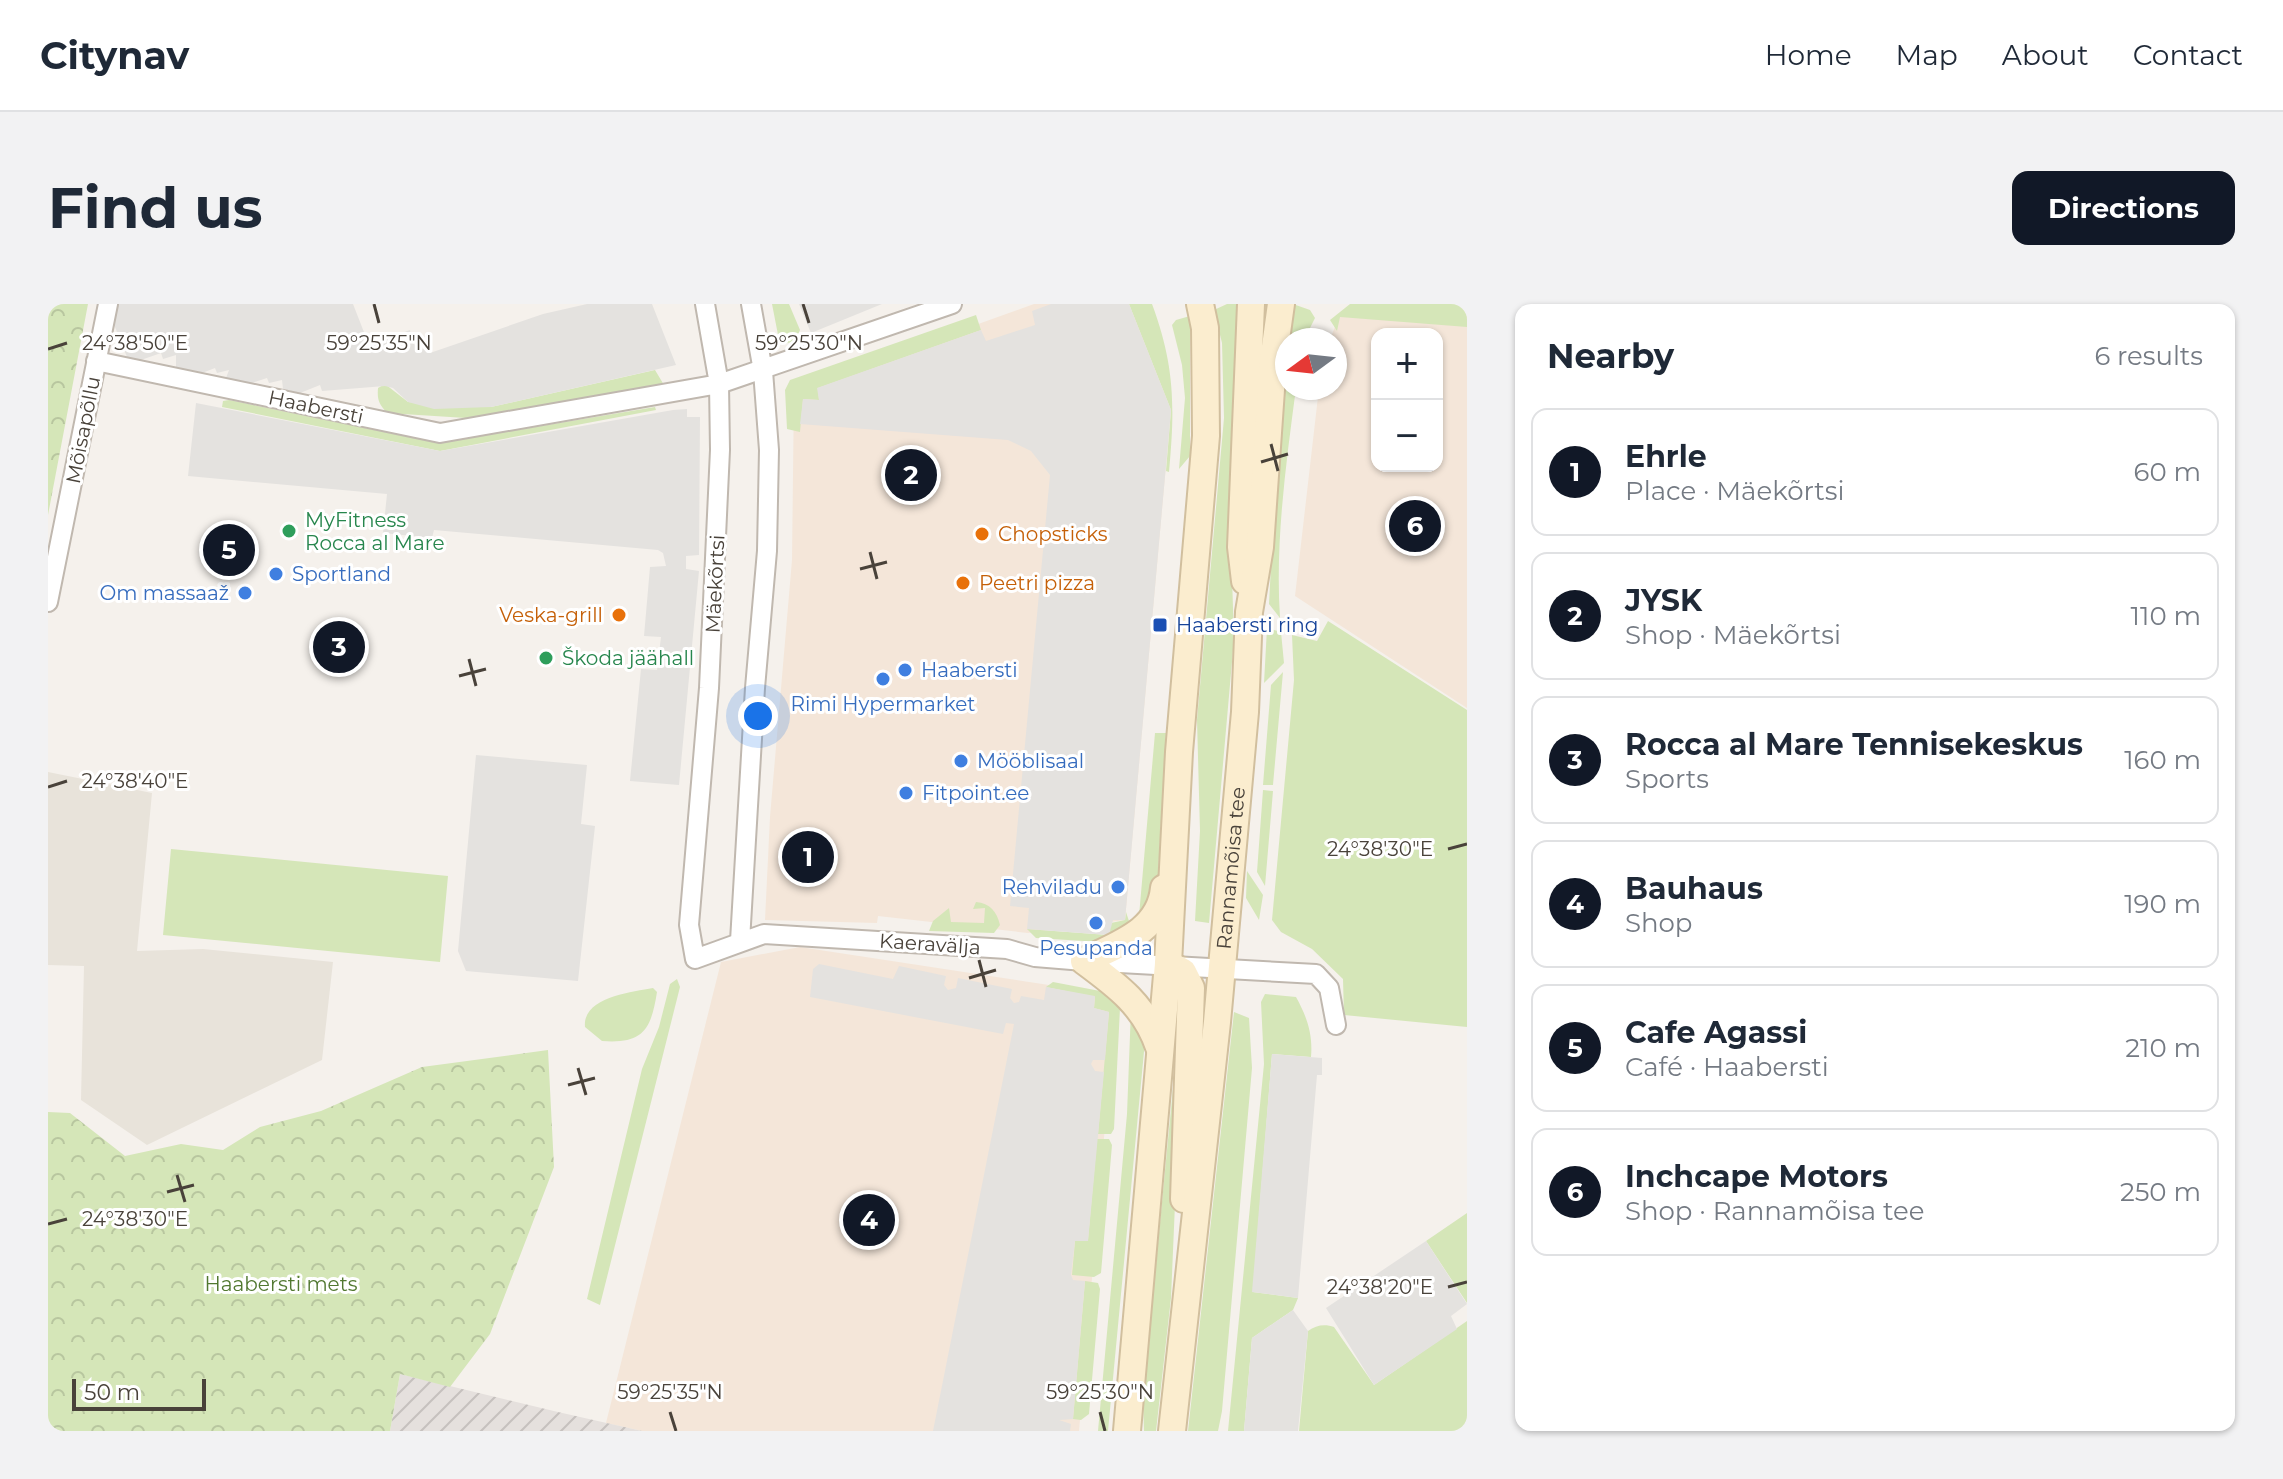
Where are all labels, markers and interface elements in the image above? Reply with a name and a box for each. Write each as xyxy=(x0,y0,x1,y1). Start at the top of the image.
text: Citynav xyxy=(40,32,189,79)
text: Home xyxy=(1765,38,1852,72)
text: Map xyxy=(1896,38,1958,72)
text: About xyxy=(2002,38,2089,72)
text: Contact xyxy=(2133,38,2243,72)
button: Directions xyxy=(2012,171,2235,245)
text: Find us xyxy=(48,174,262,242)
north arrow xyxy=(1275,328,1347,400)
map controls xyxy=(1371,328,1443,472)
button: + xyxy=(1371,328,1443,400)
text: 24°38'50"E xyxy=(82,331,188,355)
text: 59°25'35"N xyxy=(326,331,432,355)
text: 59°25'30"N xyxy=(755,331,863,355)
text: Nearby xyxy=(1547,335,1674,377)
text: 6 results xyxy=(2094,340,2203,372)
street label: Mõisapõllu xyxy=(61,374,105,486)
street label: Haabersti xyxy=(266,385,366,429)
button: − xyxy=(1371,400,1443,472)
text: Ehrle xyxy=(1625,438,1707,475)
pin: 2 xyxy=(885,445,937,505)
text: 1 xyxy=(1570,456,1580,488)
text: 60 m xyxy=(2134,456,2201,488)
text: Place · Mäekõrtsi xyxy=(1625,475,1845,507)
pin: 6 xyxy=(1389,496,1441,556)
place label: MyFitness Rocca al Mare xyxy=(305,508,445,555)
pin: 5 xyxy=(203,520,255,580)
marker: MyFitness Rocca al Mare xyxy=(280,522,298,540)
place label: Chopsticks xyxy=(998,522,1108,546)
marker: Chopsticks xyxy=(973,525,991,543)
street label: Mäekõrtsi xyxy=(700,534,730,634)
place label: Sportland xyxy=(292,562,391,586)
marker: Sportland xyxy=(267,565,285,583)
place label: Peetri pizza xyxy=(979,571,1095,595)
marker: Peetri pizza xyxy=(954,574,972,592)
place label: Om massaaž xyxy=(99,581,229,605)
text: JYSK xyxy=(1625,582,1702,619)
marker: Om massaaž xyxy=(236,584,254,602)
text: 2 xyxy=(1567,600,1583,632)
text: 110 m xyxy=(2131,600,2201,632)
place label: Veska-grill xyxy=(499,603,603,627)
marker: Veska-grill xyxy=(610,606,628,624)
place label: Haabersti ring xyxy=(1176,613,1318,637)
marker: Haabersti ring xyxy=(1151,616,1169,634)
pin: 3 xyxy=(313,617,365,677)
text: Shop · Mäekõrtsi xyxy=(1625,619,1841,651)
place label: Škoda jäähall xyxy=(562,646,694,670)
marker: Škoda jäähall xyxy=(537,649,555,667)
place label: Haabersti xyxy=(921,658,1018,682)
marker: Haabersti xyxy=(896,661,914,679)
marker: Rimi Hypermarket xyxy=(874,670,892,688)
place label: Rimi Hypermarket xyxy=(791,692,975,716)
your location xyxy=(738,696,778,736)
text: Rocca al Mare Tennisekeskus xyxy=(1625,726,2083,763)
text: 3 xyxy=(1567,744,1583,776)
text: 160 m xyxy=(2124,744,2201,776)
place label: Mööblisaal xyxy=(977,749,1084,773)
marker: Mööblisaal xyxy=(952,752,970,770)
text: Sports xyxy=(1625,763,1709,795)
text: 24°38'40"E xyxy=(81,769,189,793)
place label: Fitpoint.ee xyxy=(922,781,1029,805)
marker: Fitpoint.ee xyxy=(897,784,915,802)
street label: Rannamõisa tee xyxy=(1212,786,1250,950)
pin: 1 xyxy=(782,827,834,887)
text: 24°38'30"E xyxy=(1327,837,1433,861)
text: Bauhaus xyxy=(1625,870,1763,907)
place label: Rehviladu xyxy=(1002,875,1102,899)
marker: Rehviladu xyxy=(1109,878,1127,896)
text: 4 xyxy=(1566,888,1584,920)
text: 190 m xyxy=(2124,888,2201,920)
text: Shop xyxy=(1625,907,1693,939)
marker: Pesupanda xyxy=(1087,914,1105,932)
street label: Kaeravälja xyxy=(879,928,981,960)
place label: Pesupanda xyxy=(1039,936,1153,960)
text: Cafe Agassi xyxy=(1625,1014,1807,1051)
text: 5 xyxy=(1567,1032,1583,1064)
text: 210 m xyxy=(2125,1032,2201,1064)
text: Café · Haabersti xyxy=(1625,1051,1829,1083)
text: Inchcape Motors xyxy=(1625,1158,1888,1195)
text: 6 xyxy=(1567,1176,1583,1208)
text: 250 m xyxy=(2120,1176,2201,1208)
pin: 4 xyxy=(843,1190,895,1250)
text: Shop · Rannamõisa tee xyxy=(1625,1195,1924,1227)
text: 24°38'30"E xyxy=(82,1207,188,1231)
park label: Haabersti mets xyxy=(204,1272,358,1296)
text: 24°38'20"E xyxy=(1327,1275,1433,1299)
scale bar xyxy=(72,1375,206,1411)
text: 50 m xyxy=(84,1379,140,1406)
text: 59°25'35"N xyxy=(617,1380,723,1404)
text: 59°25'30"N xyxy=(1046,1380,1154,1404)

